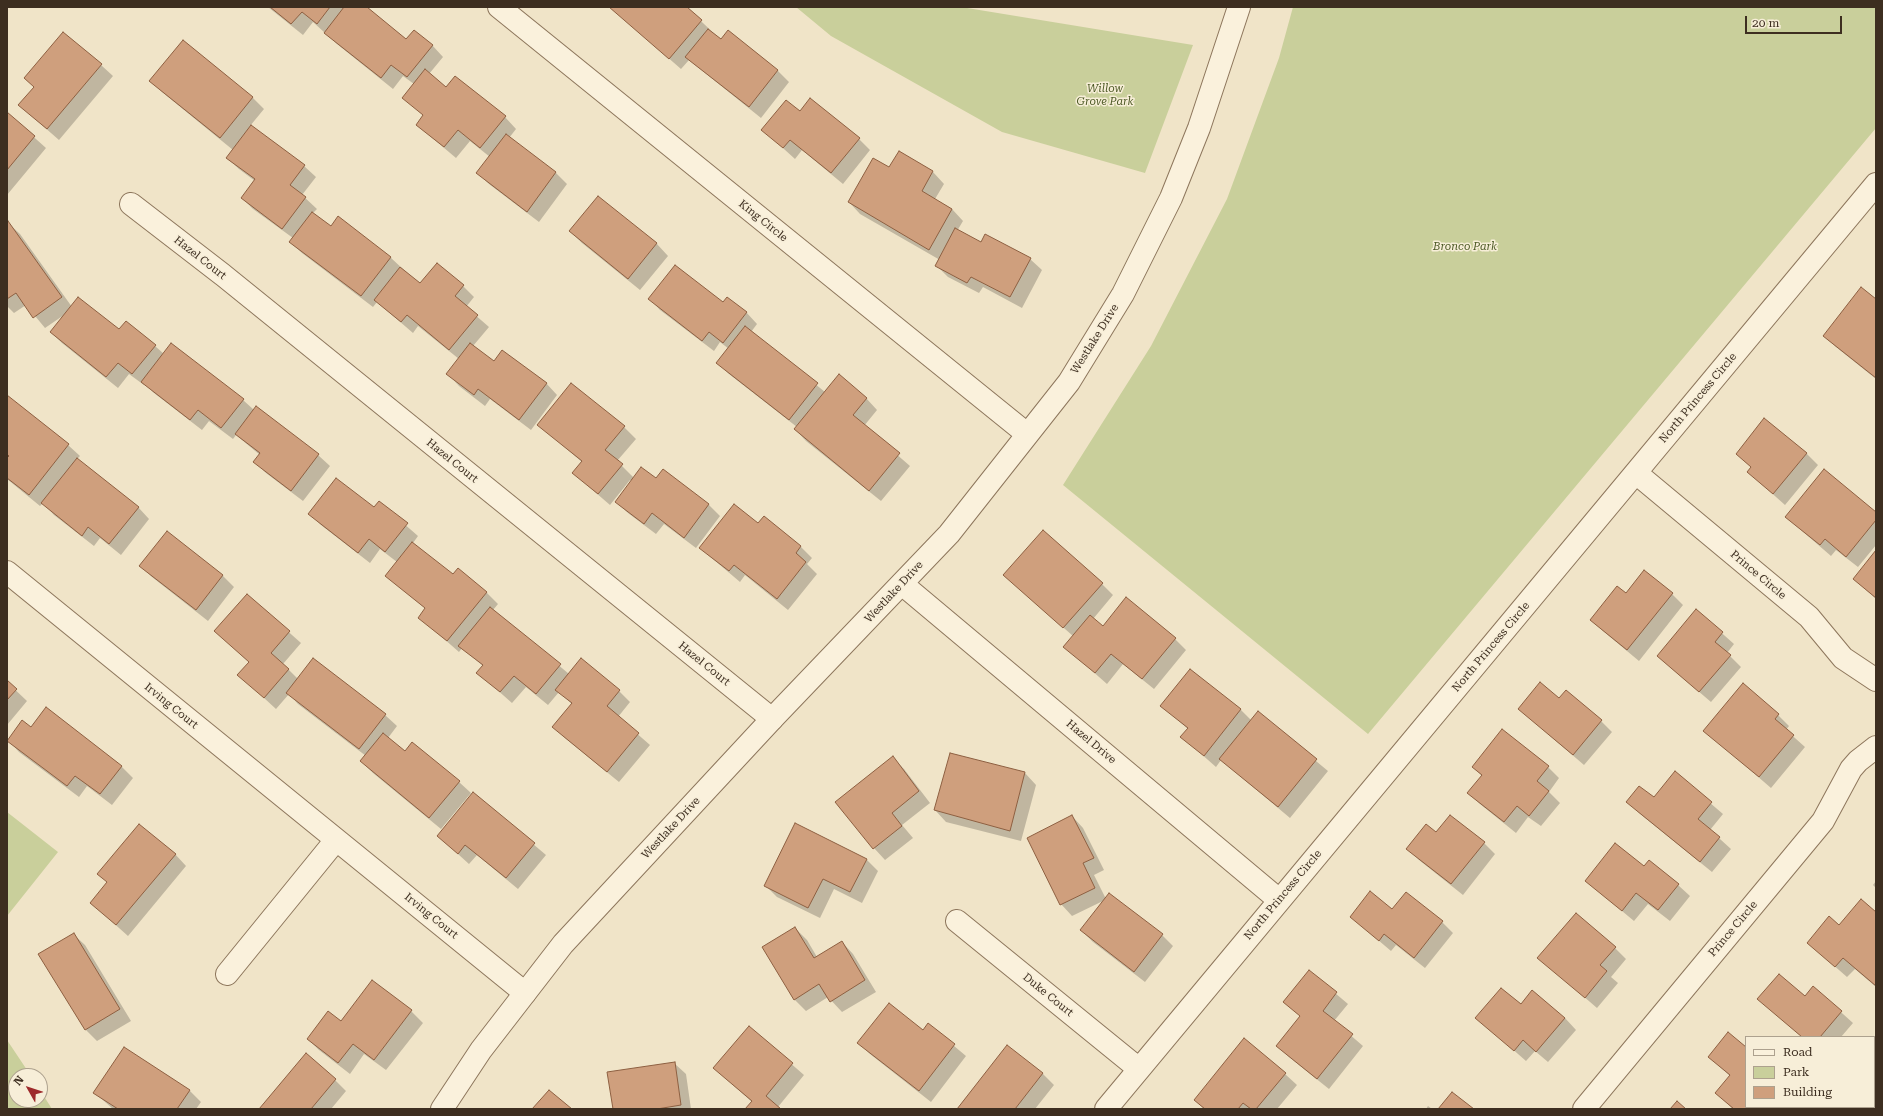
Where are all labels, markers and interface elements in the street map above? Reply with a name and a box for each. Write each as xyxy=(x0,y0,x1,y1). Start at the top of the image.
scale bar xyxy=(1747,8,1844,34)
text: 20 m xyxy=(1752,16,1779,30)
park label: Willow Grove Park xyxy=(1077,82,1133,108)
street label: King Circle xyxy=(736,197,790,245)
street label: Hazel Court xyxy=(171,234,229,282)
park label: Bronco Park xyxy=(1433,240,1497,254)
street label: Westlake Drive xyxy=(1068,302,1122,376)
street label: North Princess Circle xyxy=(1657,350,1739,446)
street label: Hazel Court xyxy=(424,436,480,486)
street label: Prince Circle xyxy=(1727,548,1789,602)
street label: Westlake Drive xyxy=(862,558,926,626)
street label: North Princess Circle xyxy=(1450,599,1532,695)
street label: Hazel Court xyxy=(676,639,732,689)
street label: Irving Court xyxy=(142,680,200,732)
street label: Hazel Drive xyxy=(1063,717,1119,767)
street label: Westlake Drive xyxy=(639,794,703,862)
street label: North Princess Circle xyxy=(1242,847,1324,943)
street label: Irving Court xyxy=(402,890,460,942)
street label: Prince Circle xyxy=(1706,898,1760,960)
street label: Duke Court xyxy=(1020,971,1076,1019)
legend xyxy=(1745,1036,1875,1108)
text: Road xyxy=(1783,1045,1812,1059)
text: Park xyxy=(1783,1065,1809,1079)
north arrow xyxy=(8,1068,48,1108)
text: N xyxy=(11,1073,27,1088)
text: Building xyxy=(1783,1085,1832,1099)

